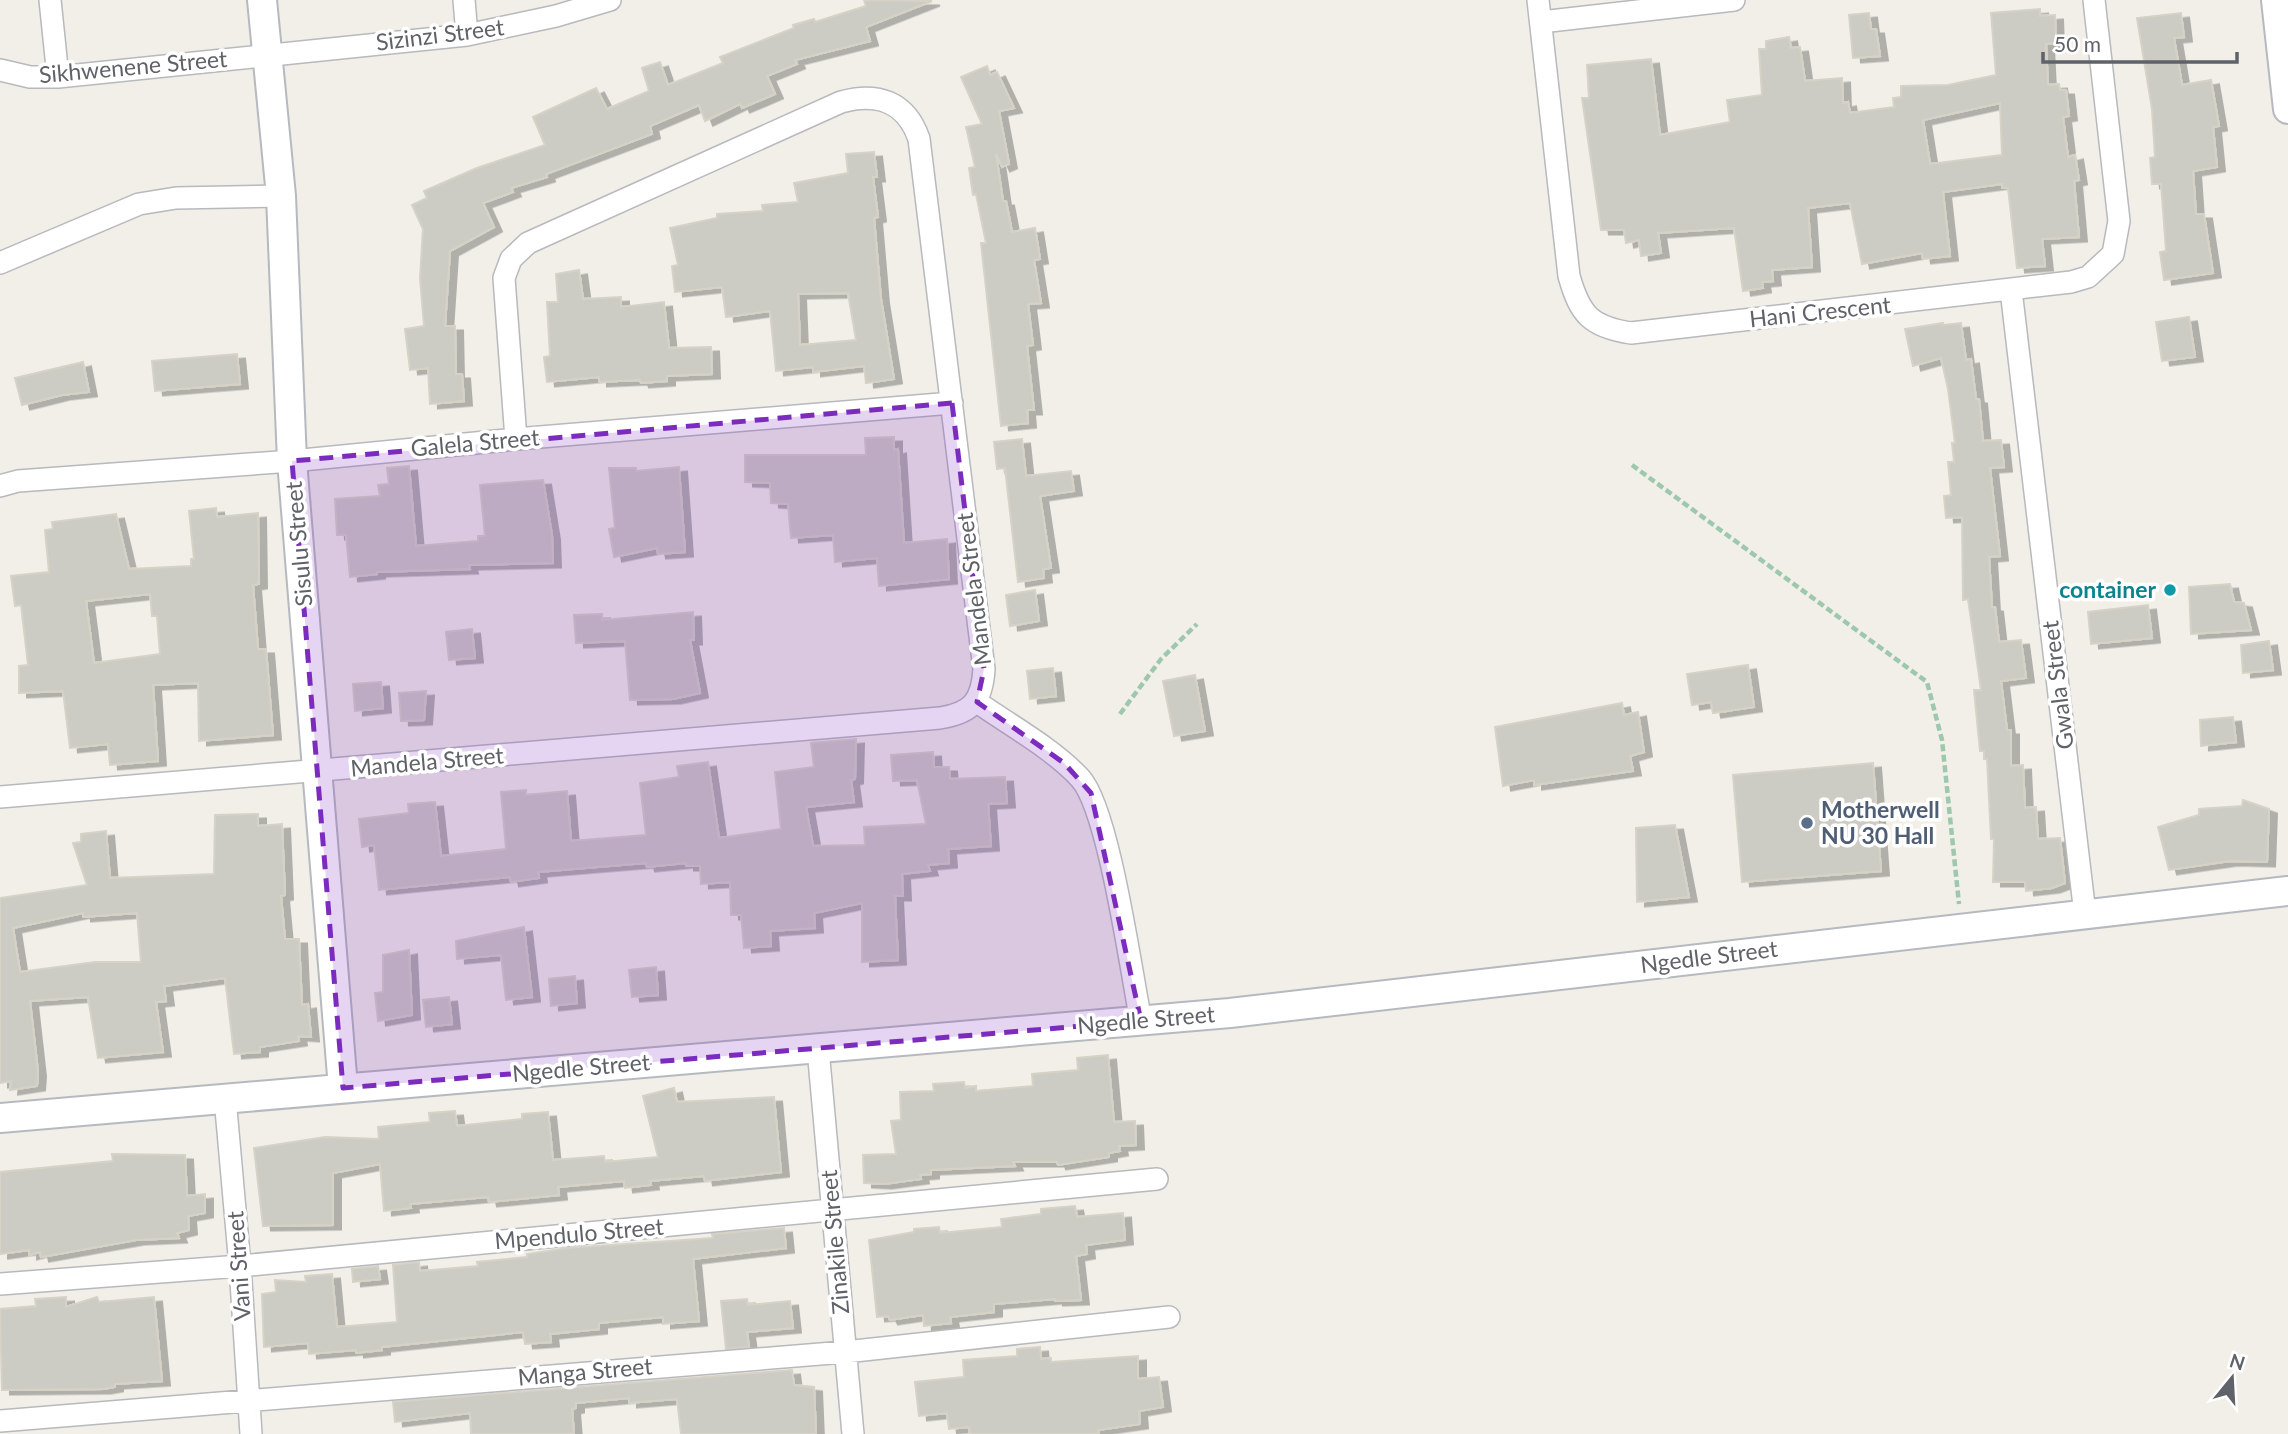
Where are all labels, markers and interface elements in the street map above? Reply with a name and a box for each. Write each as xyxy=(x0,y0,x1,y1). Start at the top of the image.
street label: Sizinzi Street xyxy=(374,12,506,56)
scale bar xyxy=(2043,21,2237,65)
text: 50 m xyxy=(2054,31,2101,56)
street label: Sikhwenene Street xyxy=(38,44,229,88)
street label: Hani Crescent xyxy=(1748,290,1893,332)
street label: Galela Street xyxy=(409,422,541,462)
street label: Sisulu Street xyxy=(279,480,317,608)
street label: Mandela Street xyxy=(950,510,996,667)
place label: container xyxy=(2059,575,2156,603)
marker: container xyxy=(2162,582,2178,598)
street label: Gwala Street xyxy=(2035,619,2079,751)
street label: Mandela Street xyxy=(349,740,505,782)
place label: Motherwell NU 30 Hall xyxy=(1821,795,1940,849)
marker: Motherwell NU 30 Hall xyxy=(1799,815,1815,831)
street label: Ngedle Street xyxy=(1639,934,1780,978)
street label: Ngedle Street xyxy=(1076,999,1217,1039)
street label: Ngedle Street xyxy=(511,1047,652,1087)
street label: Zinakile Street xyxy=(814,1168,854,1315)
street label: Vani Street xyxy=(220,1209,256,1322)
street label: Mpendulo Street xyxy=(493,1212,665,1254)
north arrow xyxy=(2197,1343,2267,1413)
text: N xyxy=(2227,1348,2248,1375)
street label: Manga Street xyxy=(516,1351,654,1391)

